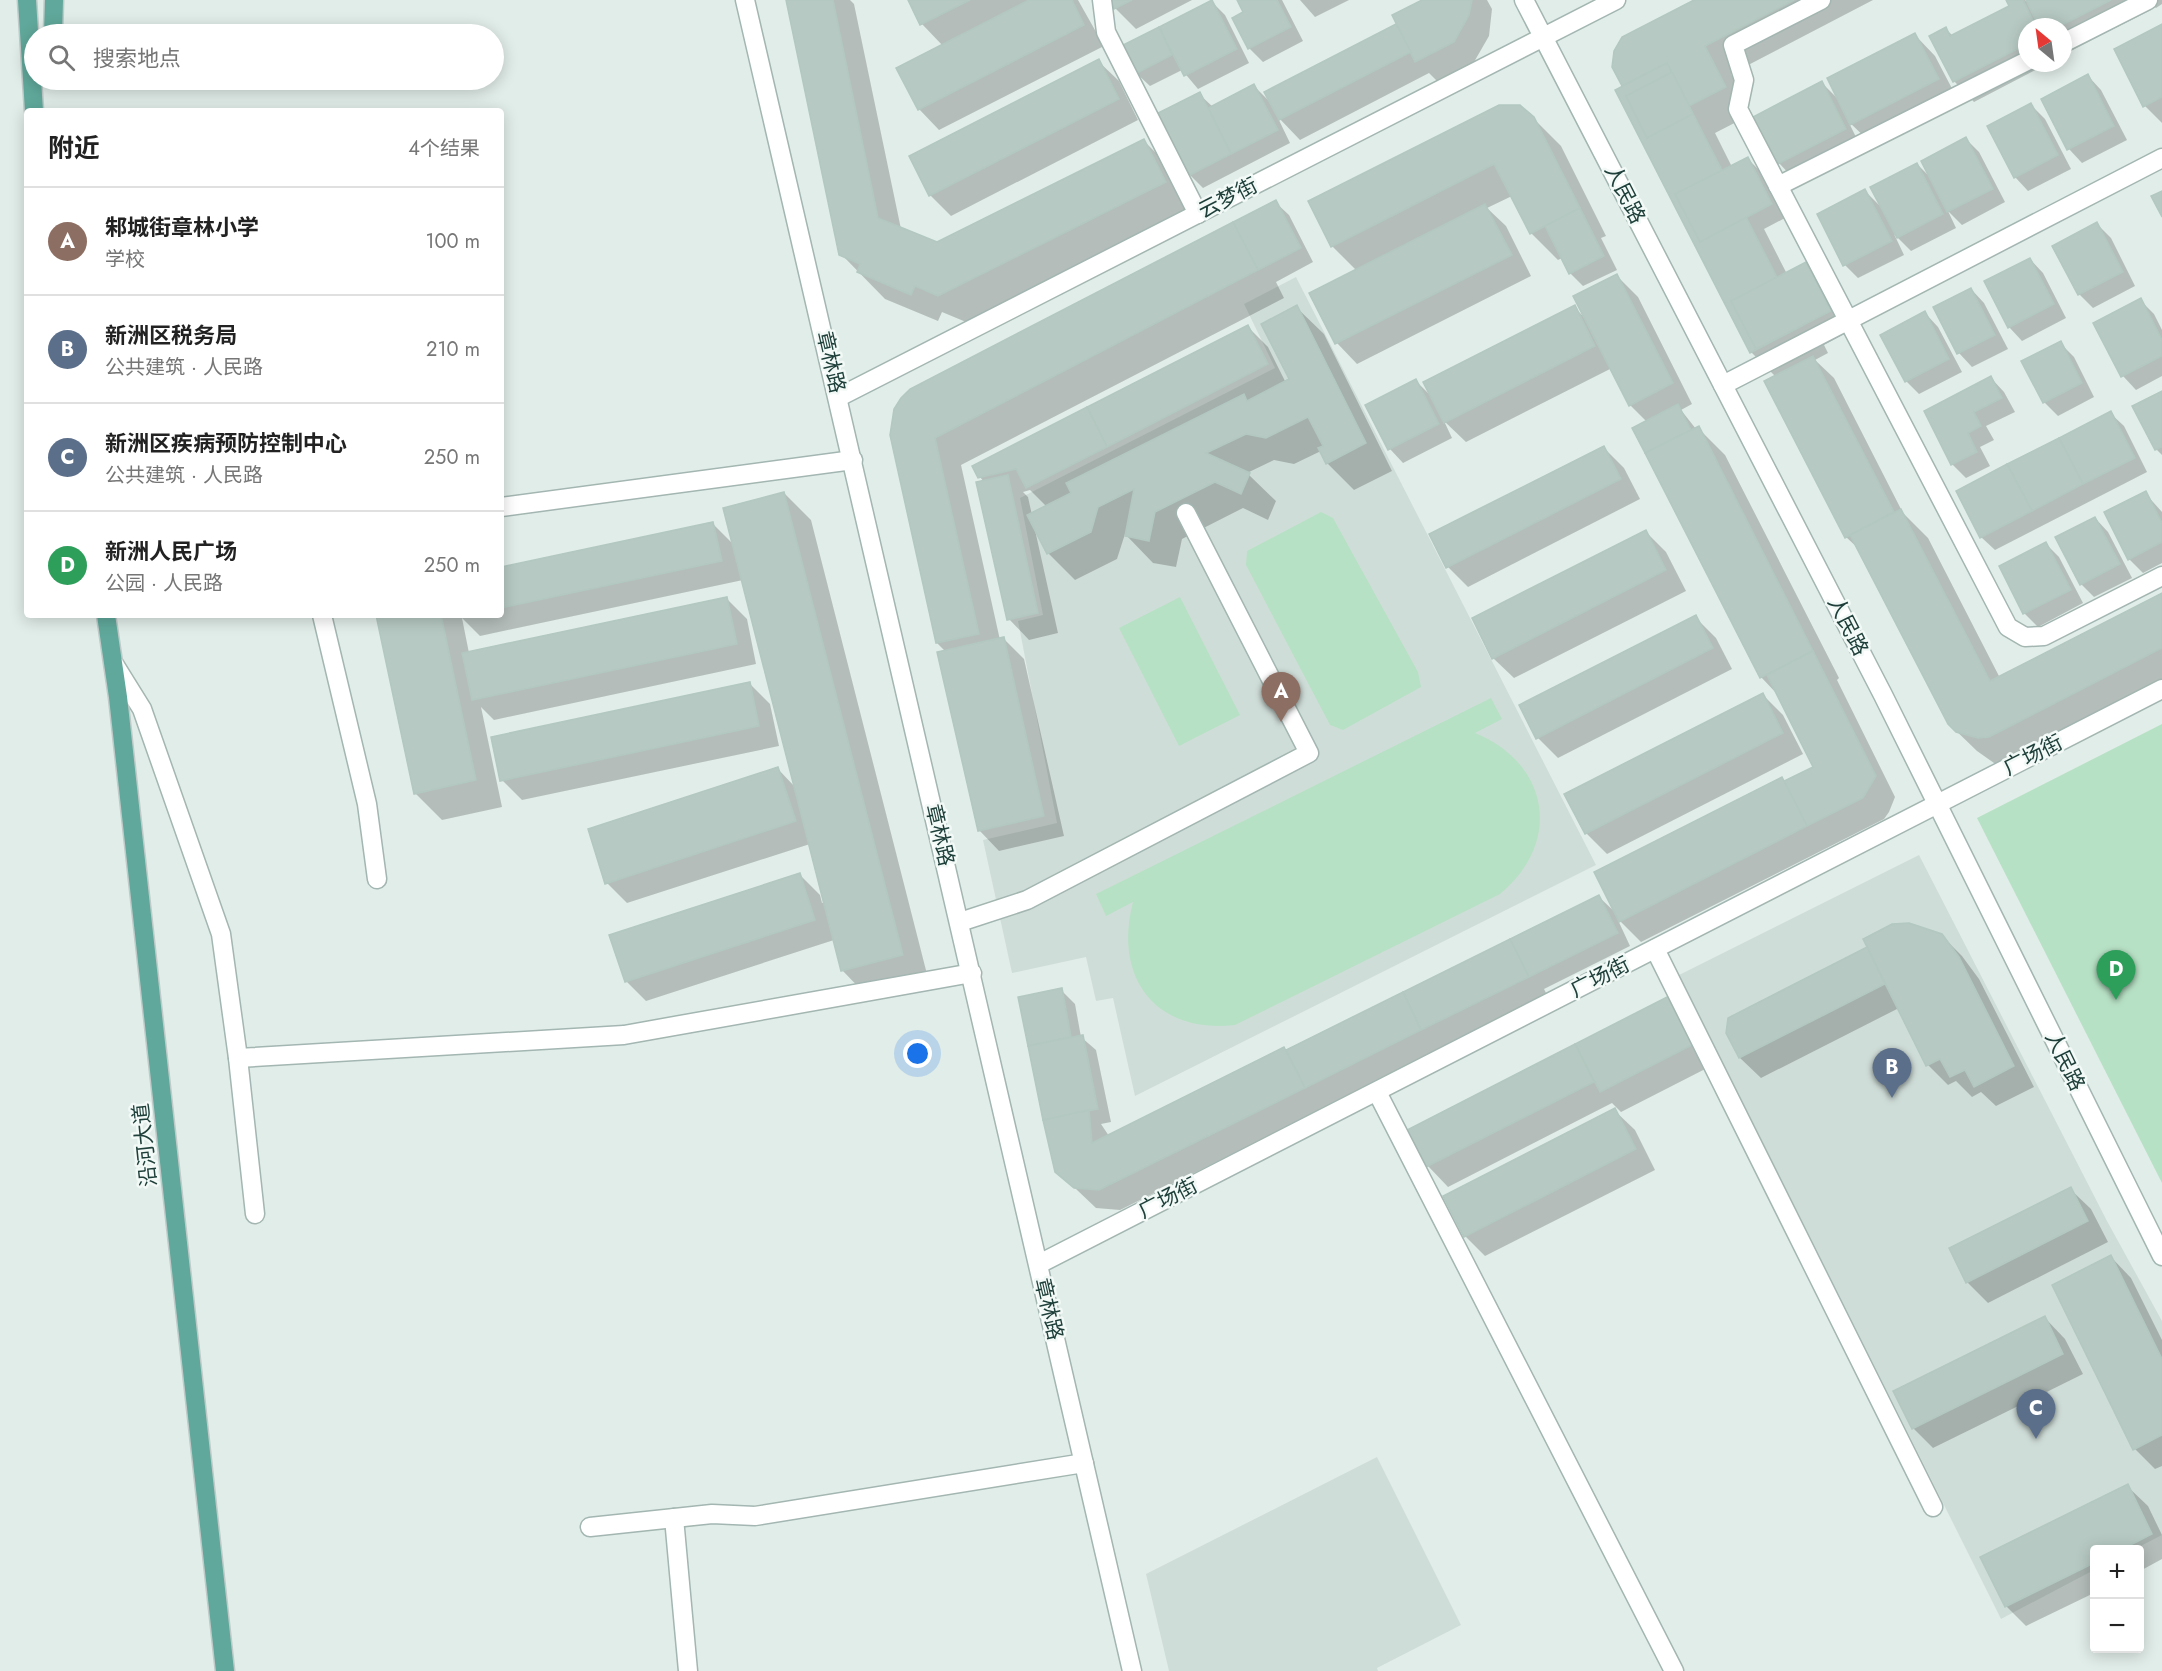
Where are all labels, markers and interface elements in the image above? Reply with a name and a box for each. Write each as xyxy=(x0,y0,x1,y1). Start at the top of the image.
north arrow xyxy=(2018,18,2072,72)
search box xyxy=(24,24,504,90)
icon: search xyxy=(45,41,78,74)
text: 搜索地点 xyxy=(93,42,181,74)
text: 附近 xyxy=(48,129,100,167)
text: 4个结果 xyxy=(408,134,480,163)
street label: 人民路 xyxy=(1597,159,1653,229)
street label: 云梦街 xyxy=(1193,170,1263,226)
text: 邾城街章林小学 xyxy=(105,211,259,243)
text: A xyxy=(60,227,75,256)
text: 100 m xyxy=(425,227,480,256)
text: 学校 xyxy=(105,245,145,274)
text: 新洲区税务局 xyxy=(105,319,237,351)
street label: 章林路 xyxy=(809,328,853,396)
text: B xyxy=(61,335,74,364)
text: 210 m xyxy=(426,335,480,364)
text: 公共建筑 · 人民路 xyxy=(105,353,263,382)
text: 新洲区疾病预防控制中心 xyxy=(105,427,347,459)
text: C xyxy=(60,443,75,472)
text: 250 m xyxy=(424,443,480,472)
text: 公共建筑 · 人民路 xyxy=(105,461,263,490)
text: 新洲人民广场 xyxy=(105,535,237,567)
text: D xyxy=(60,551,75,580)
text: 250 m xyxy=(424,551,480,580)
text: 公园 · 人民路 xyxy=(105,569,223,598)
street label: 人民路 xyxy=(1820,591,1876,661)
pin: A xyxy=(1262,672,1300,722)
street label: 广场街 xyxy=(1998,727,2068,783)
street label: 章林路 xyxy=(918,801,962,869)
street label: 广场街 xyxy=(1565,949,1635,1005)
pin: D xyxy=(2096,950,2136,1000)
street label: 人民路 xyxy=(2038,1026,2092,1096)
your location xyxy=(903,1039,932,1068)
pin: B xyxy=(1872,1048,1912,1098)
street label: 沿河大道 xyxy=(126,1102,164,1188)
street label: 广场街 xyxy=(1133,1170,1203,1226)
street label: 章林路 xyxy=(1027,1275,1071,1343)
pin: C xyxy=(2016,1390,2056,1439)
map controls xyxy=(2090,1545,2144,1653)
button: + xyxy=(2090,1545,2144,1599)
button: − xyxy=(2090,1599,2144,1653)

